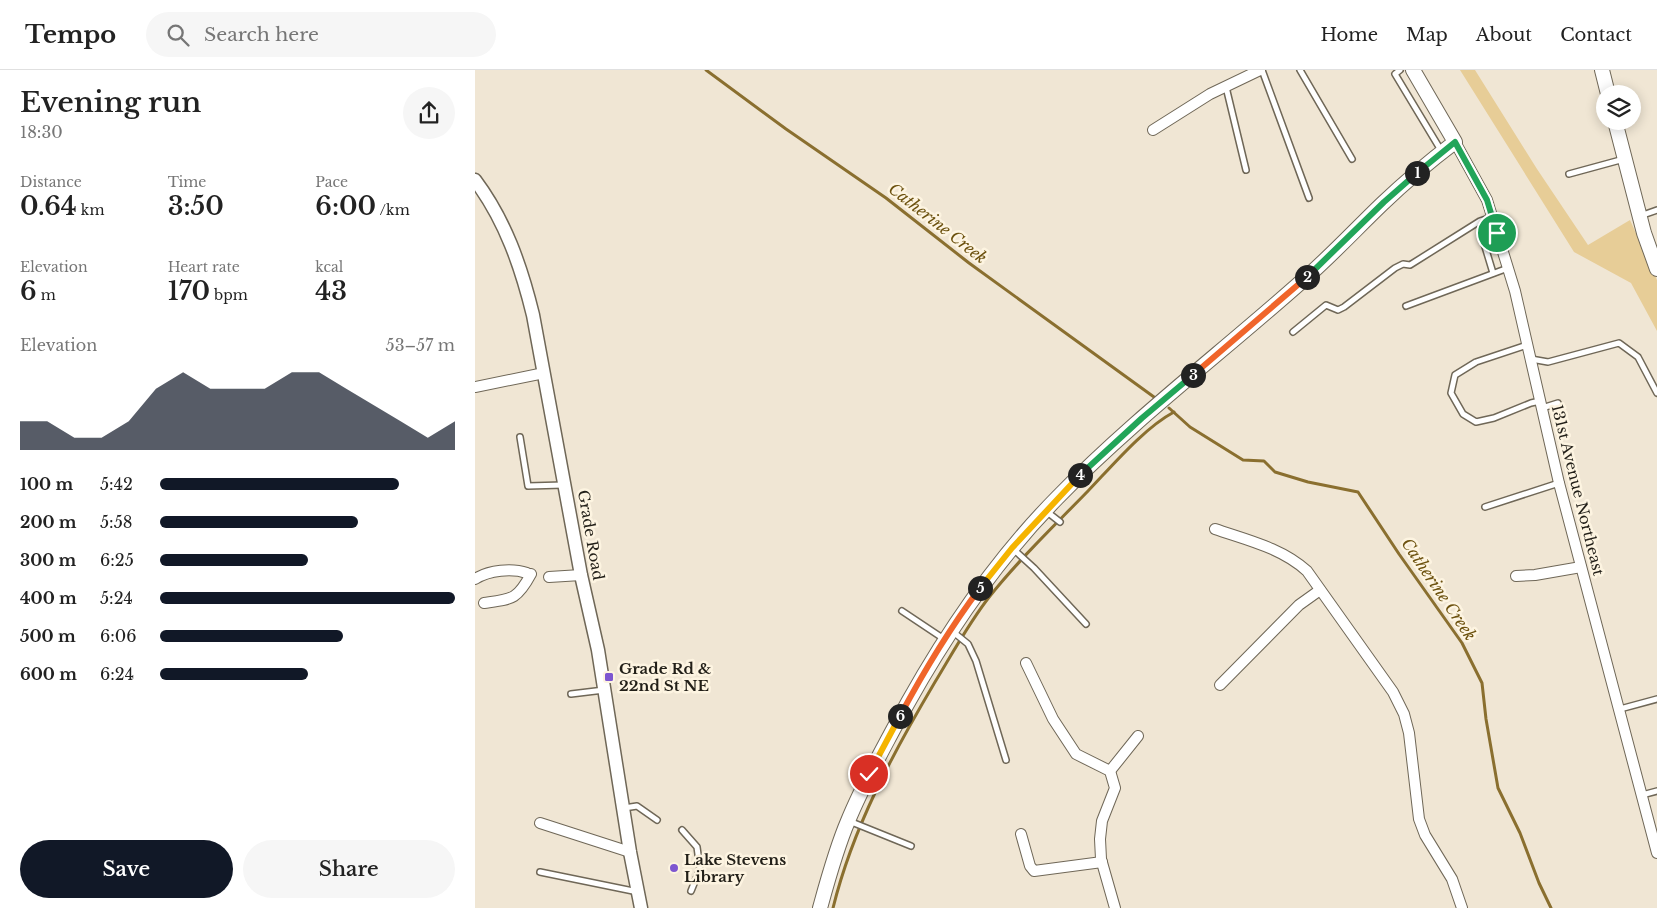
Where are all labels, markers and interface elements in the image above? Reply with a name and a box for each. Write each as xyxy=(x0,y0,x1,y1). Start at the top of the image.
search box xyxy=(146,12,496,57)
text: Tempo xyxy=(25,20,116,49)
icon: search xyxy=(164,21,192,49)
text: Search here xyxy=(204,23,319,46)
text: Home xyxy=(1320,24,1378,46)
text: Map xyxy=(1406,24,1448,46)
text: About xyxy=(1476,24,1532,46)
text: Contact xyxy=(1560,24,1632,46)
text: Evening run xyxy=(20,85,201,120)
map controls xyxy=(1596,85,1641,130)
button: layers xyxy=(1596,85,1641,130)
button: share xyxy=(403,87,455,139)
text: 18:30 xyxy=(20,122,63,142)
pin: 1 xyxy=(1405,160,1429,186)
text: 1 xyxy=(1414,164,1421,182)
text: Distance xyxy=(20,173,82,191)
text: Time xyxy=(168,173,206,191)
text: Pace xyxy=(315,173,348,191)
water label: Catherine Creek xyxy=(885,178,991,268)
text: 0.64 xyxy=(20,191,77,222)
text: 3:50 xyxy=(168,191,224,222)
text: 6:00 xyxy=(315,191,376,222)
text: km xyxy=(77,201,105,219)
text: /km xyxy=(376,201,410,219)
pin xyxy=(1476,212,1518,254)
icon: arrive xyxy=(1483,219,1511,247)
text: Elevation xyxy=(20,258,88,276)
text: Heart rate xyxy=(168,258,240,276)
text: kcal xyxy=(315,258,343,276)
pin: 2 xyxy=(1295,264,1319,290)
text: 2 xyxy=(1303,268,1312,286)
text: 6 xyxy=(20,276,37,307)
text: 170 xyxy=(168,276,210,307)
text: 43 xyxy=(315,276,347,307)
text: m xyxy=(37,286,56,304)
text: bpm xyxy=(210,286,248,304)
text: Elevation xyxy=(20,335,97,355)
text: 53–57 m xyxy=(386,335,455,355)
pin: 3 xyxy=(1181,362,1205,388)
text: 3 xyxy=(1189,366,1198,384)
street label: 131st Avenue Northeast xyxy=(1548,402,1609,578)
pin: 4 xyxy=(1067,462,1093,488)
text: 4 xyxy=(1076,466,1085,484)
text: 100 m xyxy=(20,474,73,494)
text: 5:42 xyxy=(100,474,133,494)
street label: Grade Road xyxy=(574,488,608,582)
text: 200 m xyxy=(20,512,77,532)
text: 5:58 xyxy=(100,512,132,532)
water label: Catherine Creek xyxy=(1397,534,1481,644)
text: 300 m xyxy=(20,550,76,570)
text: 6:25 xyxy=(100,550,134,570)
pin: 5 xyxy=(967,576,993,600)
text: 5 xyxy=(976,579,985,597)
text: 400 m xyxy=(20,588,77,608)
text: 5:24 xyxy=(100,588,133,608)
text: 500 m xyxy=(20,626,76,646)
text: 6:06 xyxy=(100,626,137,646)
place label: Grade Rd & 22nd St NE xyxy=(619,659,711,695)
text: 600 m xyxy=(20,664,77,684)
text: 6:24 xyxy=(100,664,134,684)
marker: Grade Rd & 22nd St NE xyxy=(603,671,615,683)
pin: 6 xyxy=(887,704,913,728)
text: 6 xyxy=(896,707,905,725)
pin xyxy=(848,753,890,795)
icon: check xyxy=(855,760,883,788)
button: Save xyxy=(20,840,233,898)
button: Share xyxy=(243,840,455,898)
place label: Lake Stevens Library xyxy=(684,850,786,886)
marker: Lake Stevens Library xyxy=(668,862,680,874)

